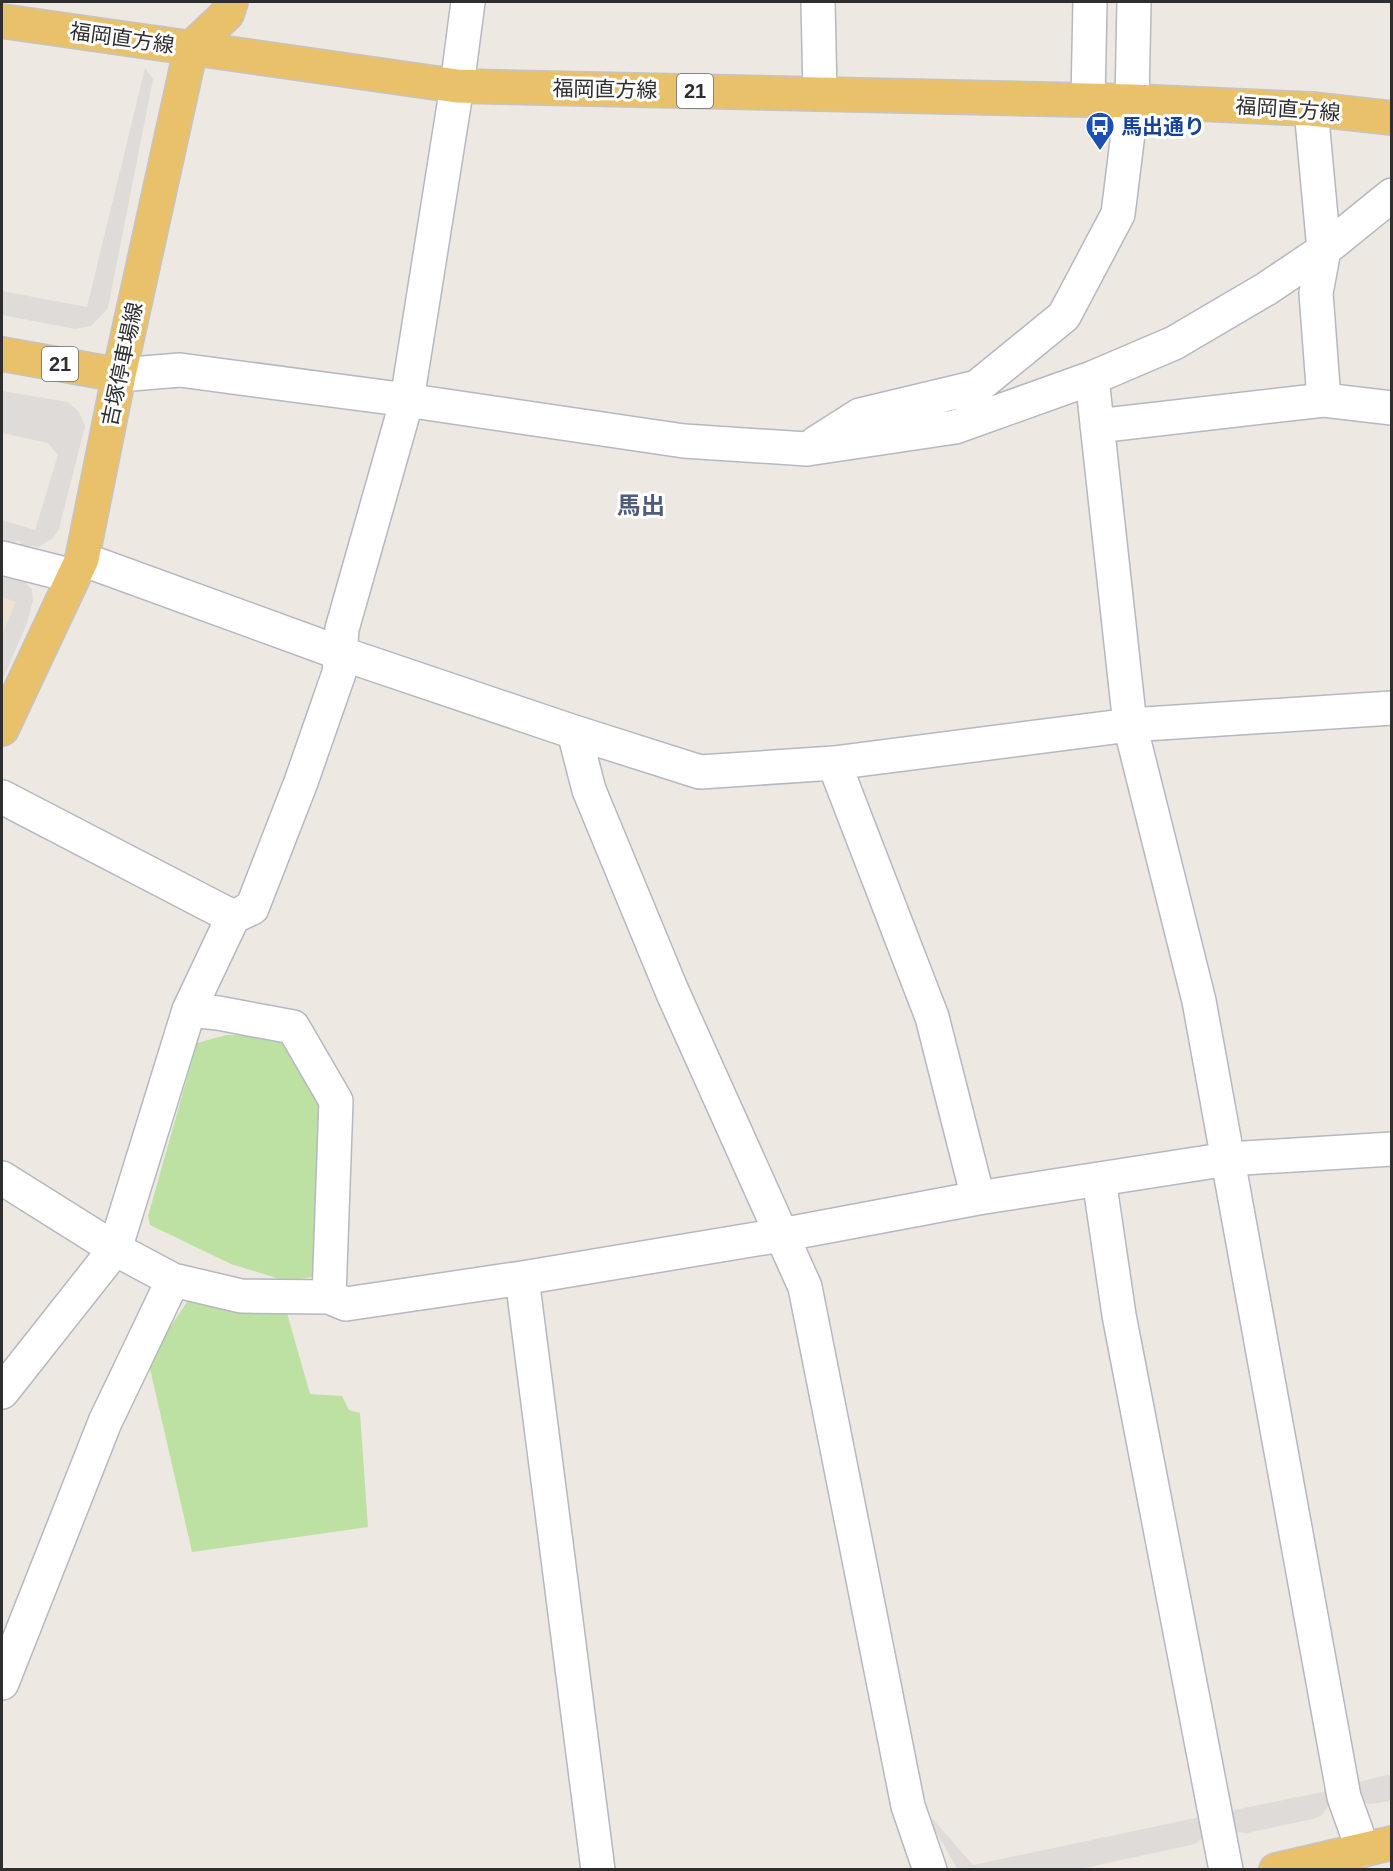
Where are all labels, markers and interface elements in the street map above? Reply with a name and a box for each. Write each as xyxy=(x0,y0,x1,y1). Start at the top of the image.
street label: 福岡直方線 xyxy=(68,19,176,57)
road number: 21 xyxy=(677,74,713,108)
street label: 福岡直方線 xyxy=(552,77,658,101)
street label: 福岡直方線 xyxy=(1235,94,1341,124)
bus stop icon: 馬出通り xyxy=(1084,110,1116,152)
place label: 馬出通り xyxy=(1121,115,1205,138)
street label: 吉塚停車場線 xyxy=(98,300,146,428)
road number: 21 xyxy=(42,347,78,381)
district label: 馬出 xyxy=(617,492,665,519)

